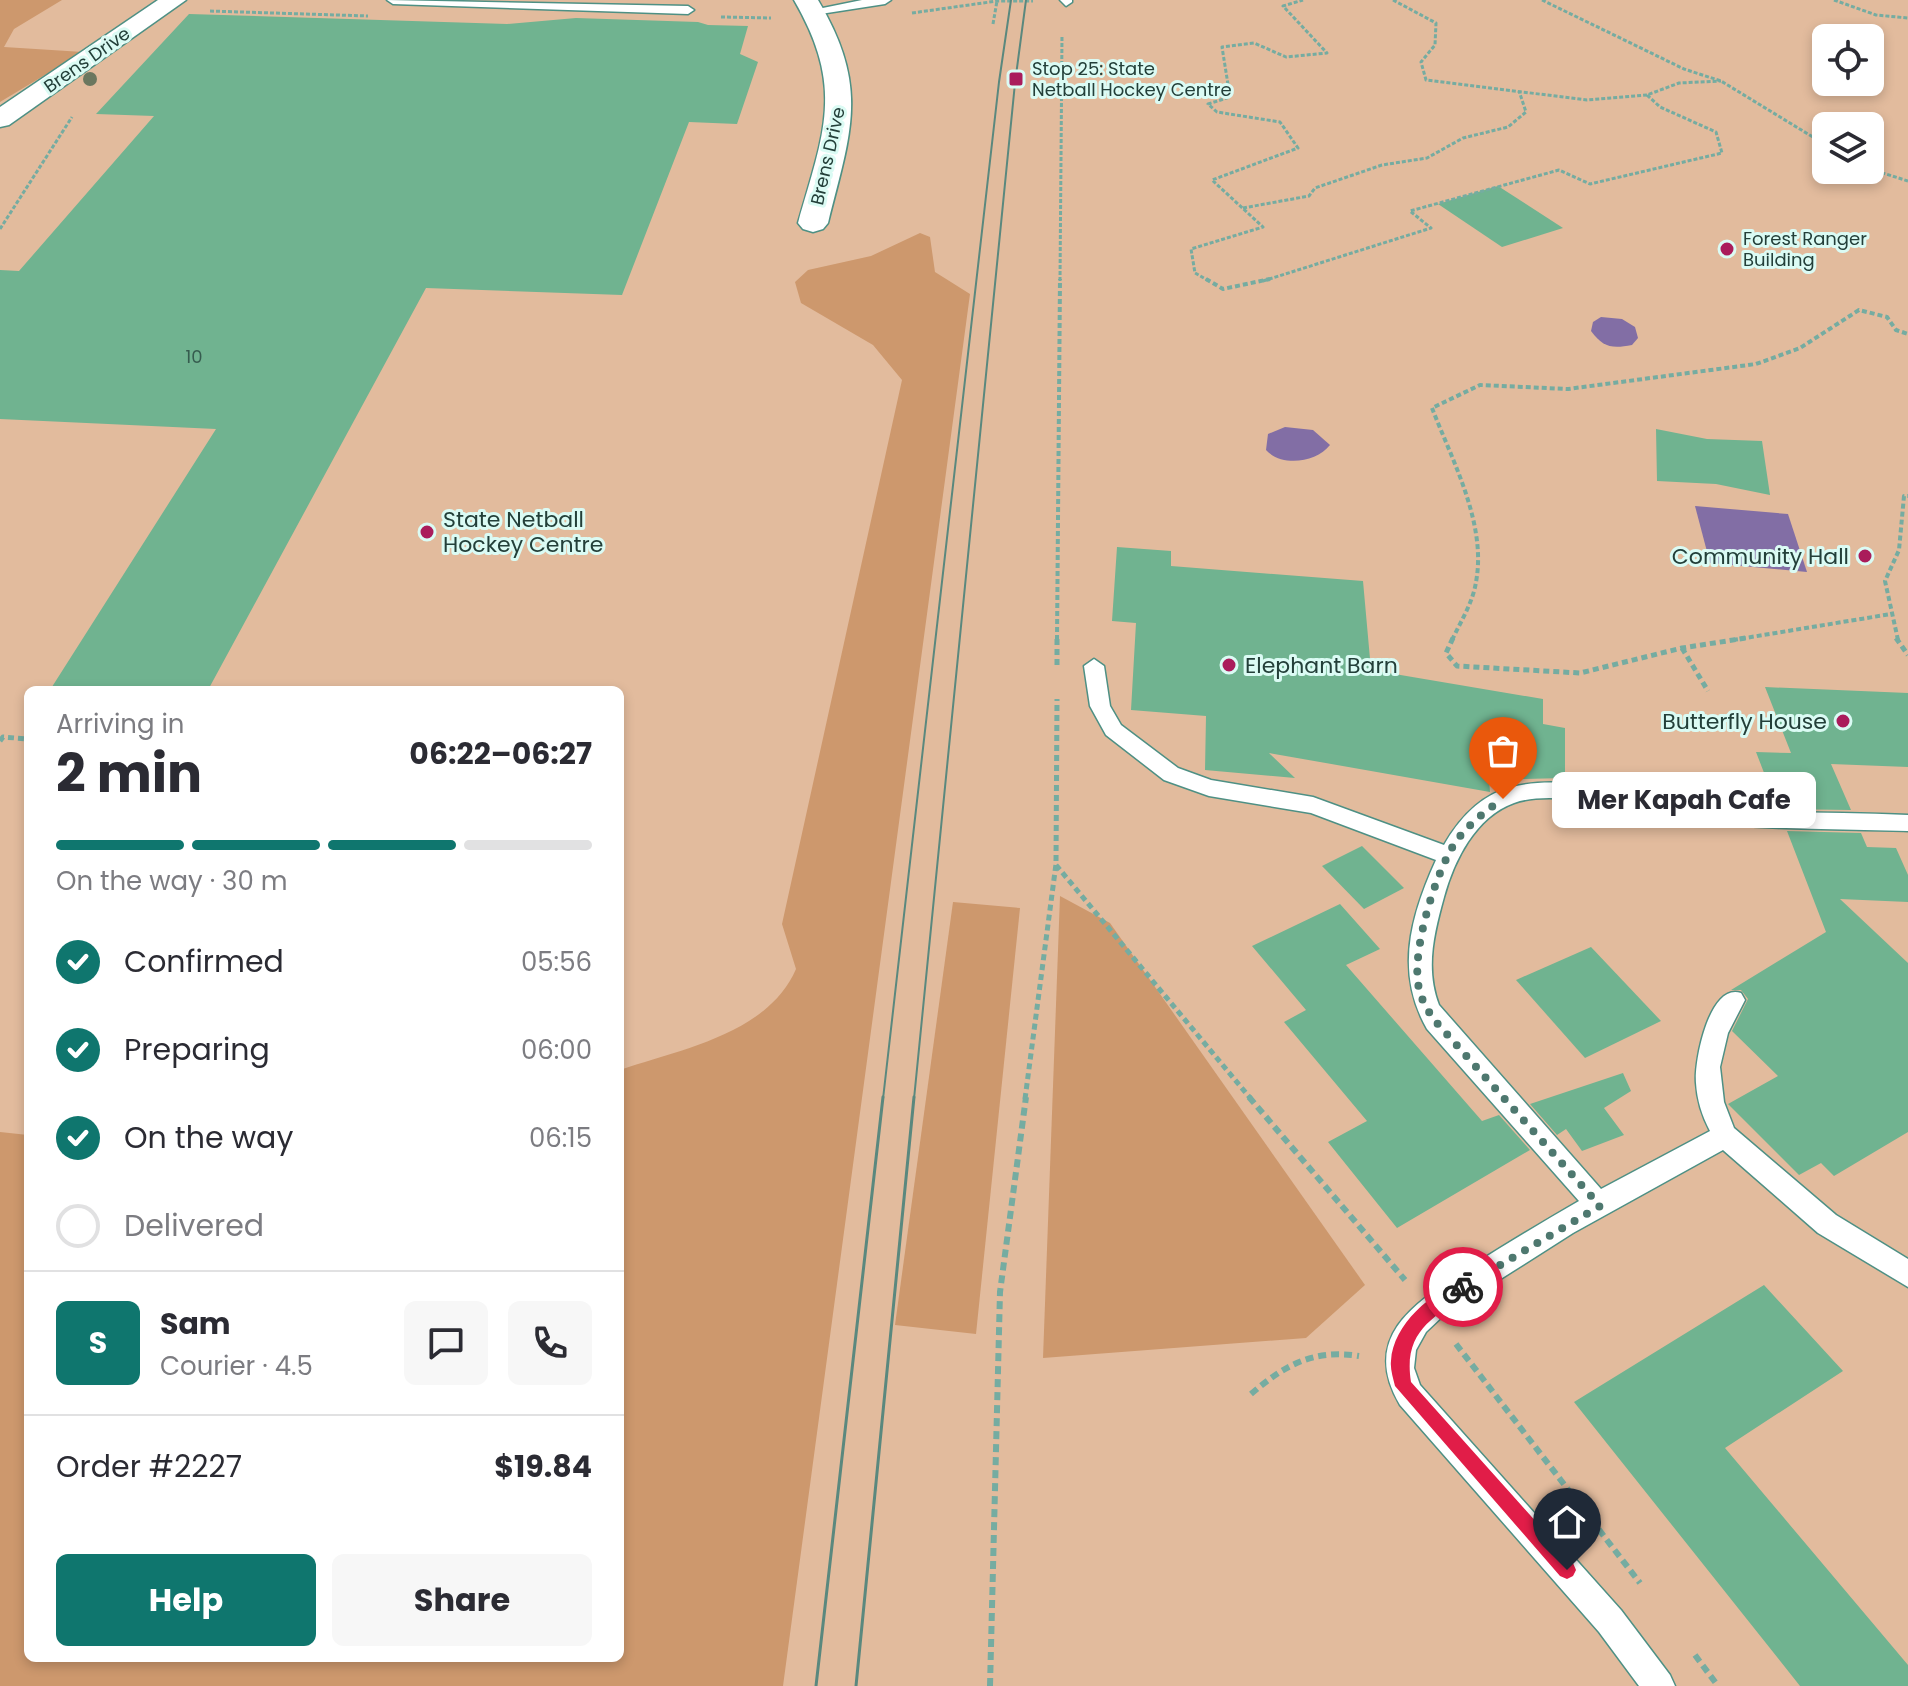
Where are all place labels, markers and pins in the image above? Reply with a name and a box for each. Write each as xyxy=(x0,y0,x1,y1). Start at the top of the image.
place label: Stop 25: State Netball Hockey Centre xyxy=(1032,56,1232,102)
marker: Stop 25: State Netball Hockey Centre xyxy=(1007,70,1025,88)
place label: Forest Ranger Building xyxy=(1743,226,1867,272)
marker: Forest Ranger Building xyxy=(1718,240,1736,258)
place label: State Netball Hockey Centre xyxy=(443,504,603,560)
marker: State Netball Hockey Centre xyxy=(418,523,436,541)
place label: Community Hall xyxy=(1672,541,1849,572)
marker: Community Hall xyxy=(1856,547,1874,565)
place label: Elephant Barn xyxy=(1245,650,1398,681)
marker: Elephant Barn xyxy=(1220,656,1238,674)
place label: Butterfly House xyxy=(1662,706,1827,737)
marker: Butterfly House xyxy=(1834,712,1852,730)
pin xyxy=(1469,717,1537,799)
callout: Mer Kapah Cafe xyxy=(1551,771,1815,827)
pin xyxy=(1533,1488,1601,1570)

